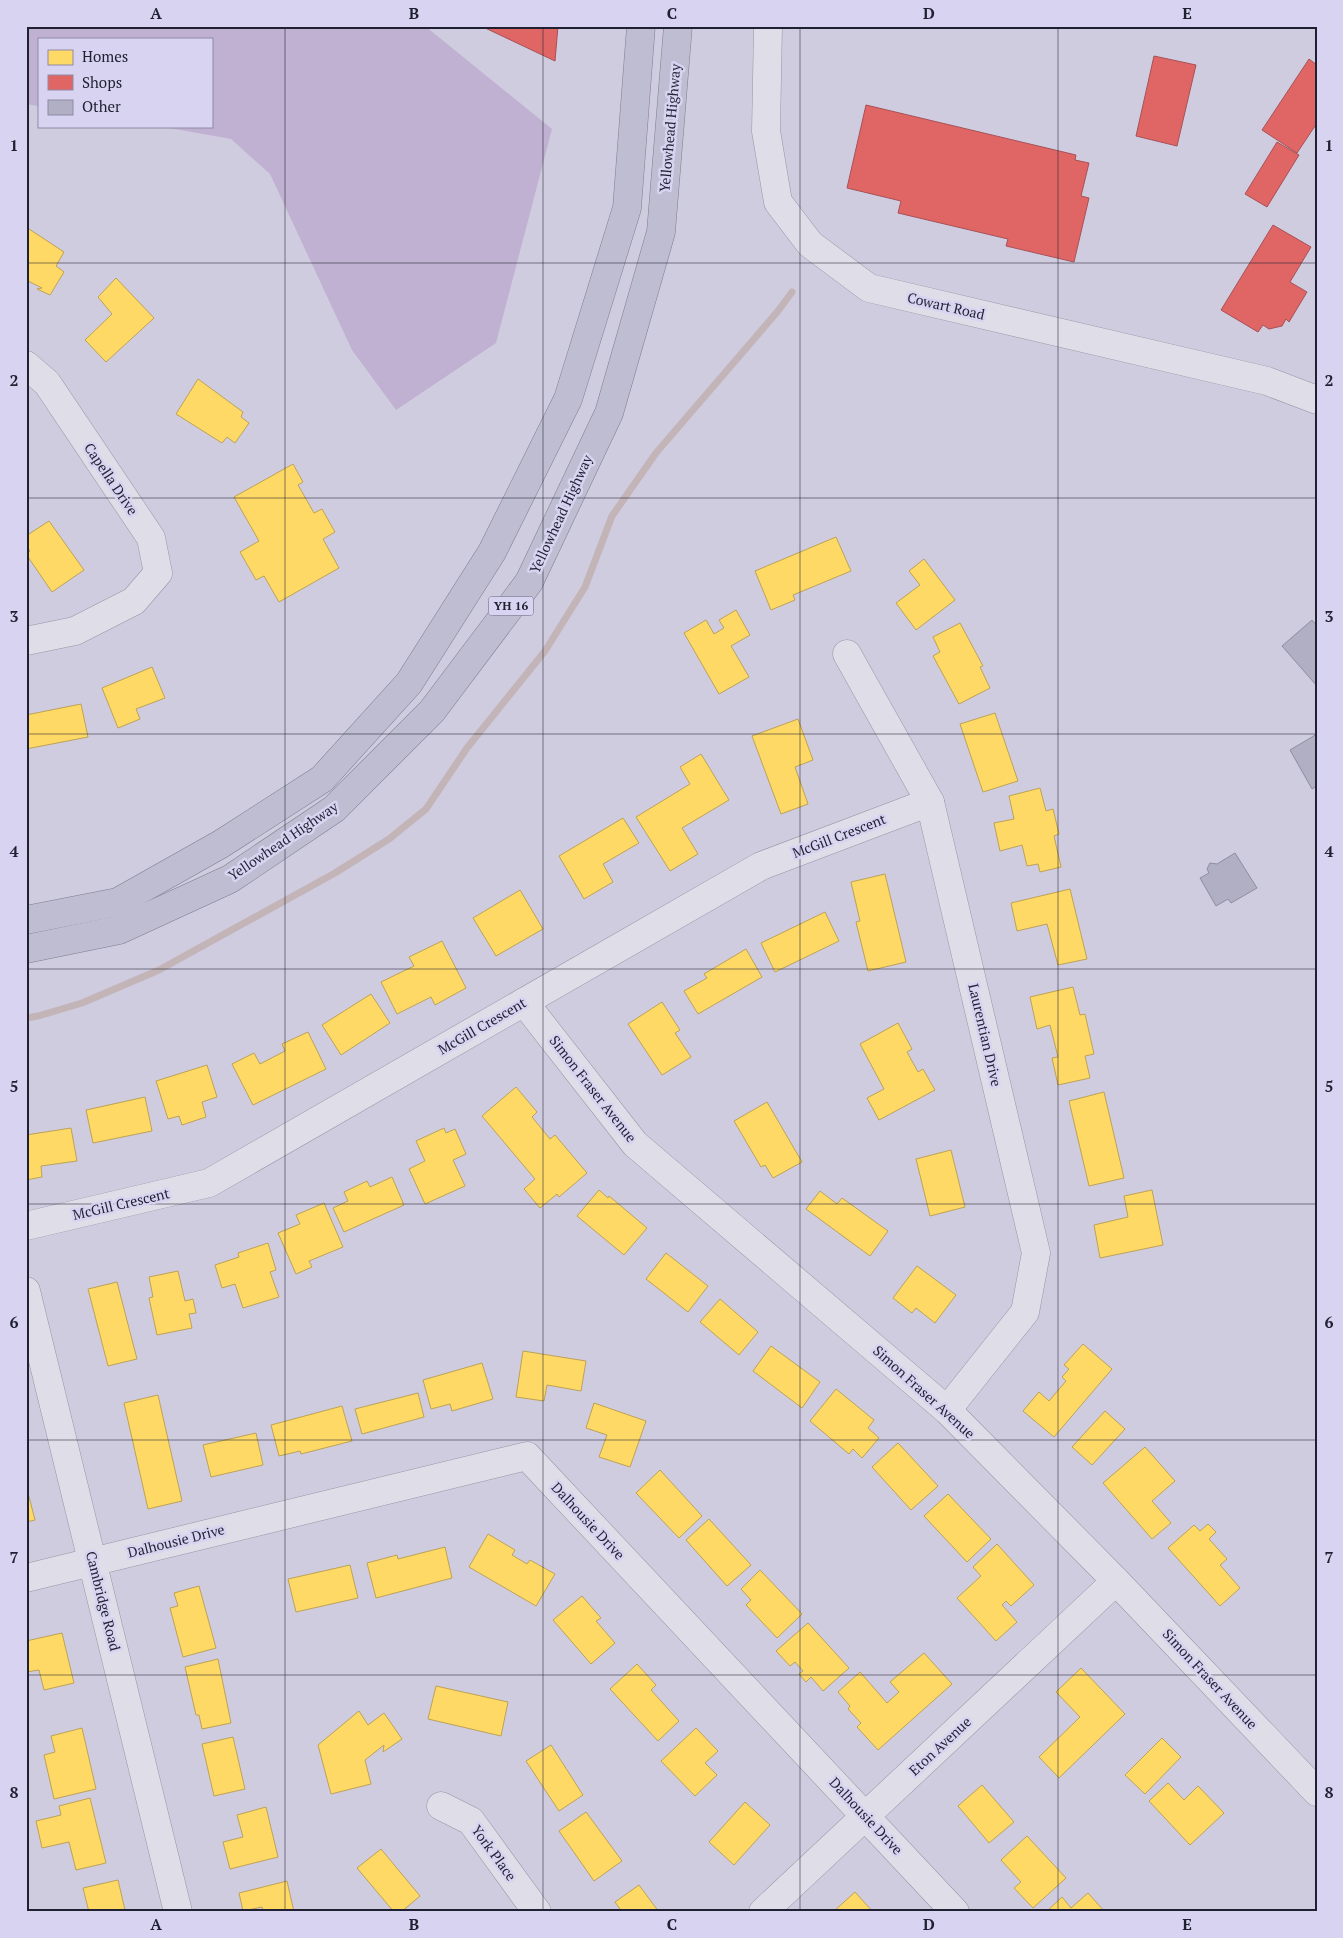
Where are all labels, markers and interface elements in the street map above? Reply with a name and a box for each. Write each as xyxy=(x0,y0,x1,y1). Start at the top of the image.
text: A xyxy=(150,2,162,24)
text: B xyxy=(409,2,419,24)
text: C xyxy=(667,2,677,24)
text: D xyxy=(923,2,935,24)
text: E xyxy=(1182,2,1192,24)
legend xyxy=(38,38,212,128)
text: Homes xyxy=(82,46,128,66)
street label: Yellowhead Highway xyxy=(654,62,685,193)
text: Shops xyxy=(82,72,122,92)
text: Other xyxy=(82,96,121,116)
text: 1 xyxy=(9,134,19,156)
text: 1 xyxy=(1324,134,1334,156)
street label: Cowart Road xyxy=(906,287,987,324)
text: 2 xyxy=(9,369,19,391)
text: 2 xyxy=(1324,369,1334,391)
street label: Capella Drive xyxy=(80,439,143,519)
street label: Yellowhead Highway xyxy=(525,451,597,576)
road number: YH 16 xyxy=(488,596,534,616)
text: 3 xyxy=(9,605,19,627)
text: 3 xyxy=(1324,605,1334,627)
street label: Yellowhead Highway xyxy=(224,796,342,884)
street label: McGill Crescent xyxy=(789,809,889,862)
text: 4 xyxy=(9,840,19,862)
text: 4 xyxy=(1324,840,1334,862)
street label: Laurentian Drive xyxy=(964,982,1007,1088)
street label: McGill Crescent xyxy=(434,992,530,1058)
street label: Simon Fraser Avenue xyxy=(546,1031,641,1146)
text: 5 xyxy=(9,1075,19,1097)
text: 5 xyxy=(1324,1075,1334,1097)
street label: McGill Crescent xyxy=(71,1183,172,1224)
text: 6 xyxy=(9,1311,19,1333)
text: 6 xyxy=(1324,1311,1334,1333)
street label: Simon Fraser Avenue xyxy=(869,1341,979,1442)
street label: Dalhousie Drive xyxy=(548,1478,629,1563)
street label: Dalhousie Drive xyxy=(125,1519,226,1562)
text: 7 xyxy=(9,1546,19,1568)
text: 7 xyxy=(1324,1546,1334,1568)
street label: Cambridge Road xyxy=(82,1549,125,1653)
street label: Simon Fraser Avenue xyxy=(1159,1624,1262,1733)
street label: Eton Avenue xyxy=(905,1712,975,1779)
street label: Dalhousie Drive xyxy=(826,1773,907,1858)
text: 8 xyxy=(9,1781,19,1803)
text: 8 xyxy=(1324,1781,1334,1803)
street label: York Place xyxy=(468,1821,521,1884)
text: A xyxy=(150,1913,162,1935)
text: B xyxy=(409,1913,419,1935)
text: C xyxy=(667,1913,677,1935)
text: D xyxy=(923,1913,935,1935)
text: E xyxy=(1182,1913,1192,1935)

